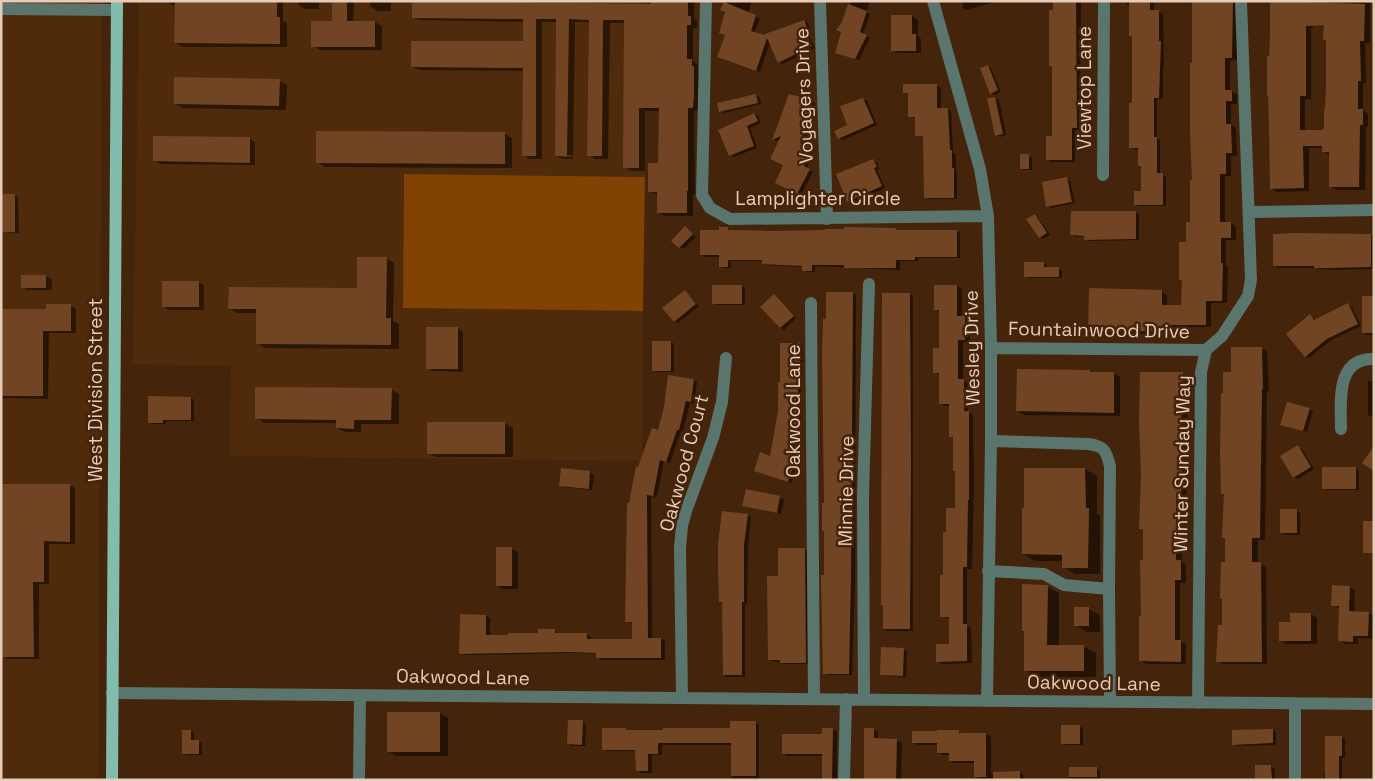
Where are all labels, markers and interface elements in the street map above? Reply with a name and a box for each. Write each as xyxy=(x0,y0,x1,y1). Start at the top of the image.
street label: Viewtop Lane xyxy=(1072,26,1097,150)
street label: Voyagers Drive xyxy=(789,28,819,164)
street label: Lamplighter Circle xyxy=(735,186,901,211)
street label: Wesley Drive xyxy=(958,290,986,406)
street label: West Division Street xyxy=(83,298,108,482)
street label: Fountainwood Drive xyxy=(1008,316,1190,344)
street label: Oakwood Lane xyxy=(781,344,806,478)
street label: Winter Sunday Way xyxy=(1168,375,1196,553)
street label: Oakwood Court xyxy=(654,392,714,534)
street label: Minnie Drive xyxy=(833,435,859,547)
street label: Oakwood Lane xyxy=(396,663,530,691)
street label: Oakwood Lane xyxy=(1027,669,1161,697)

